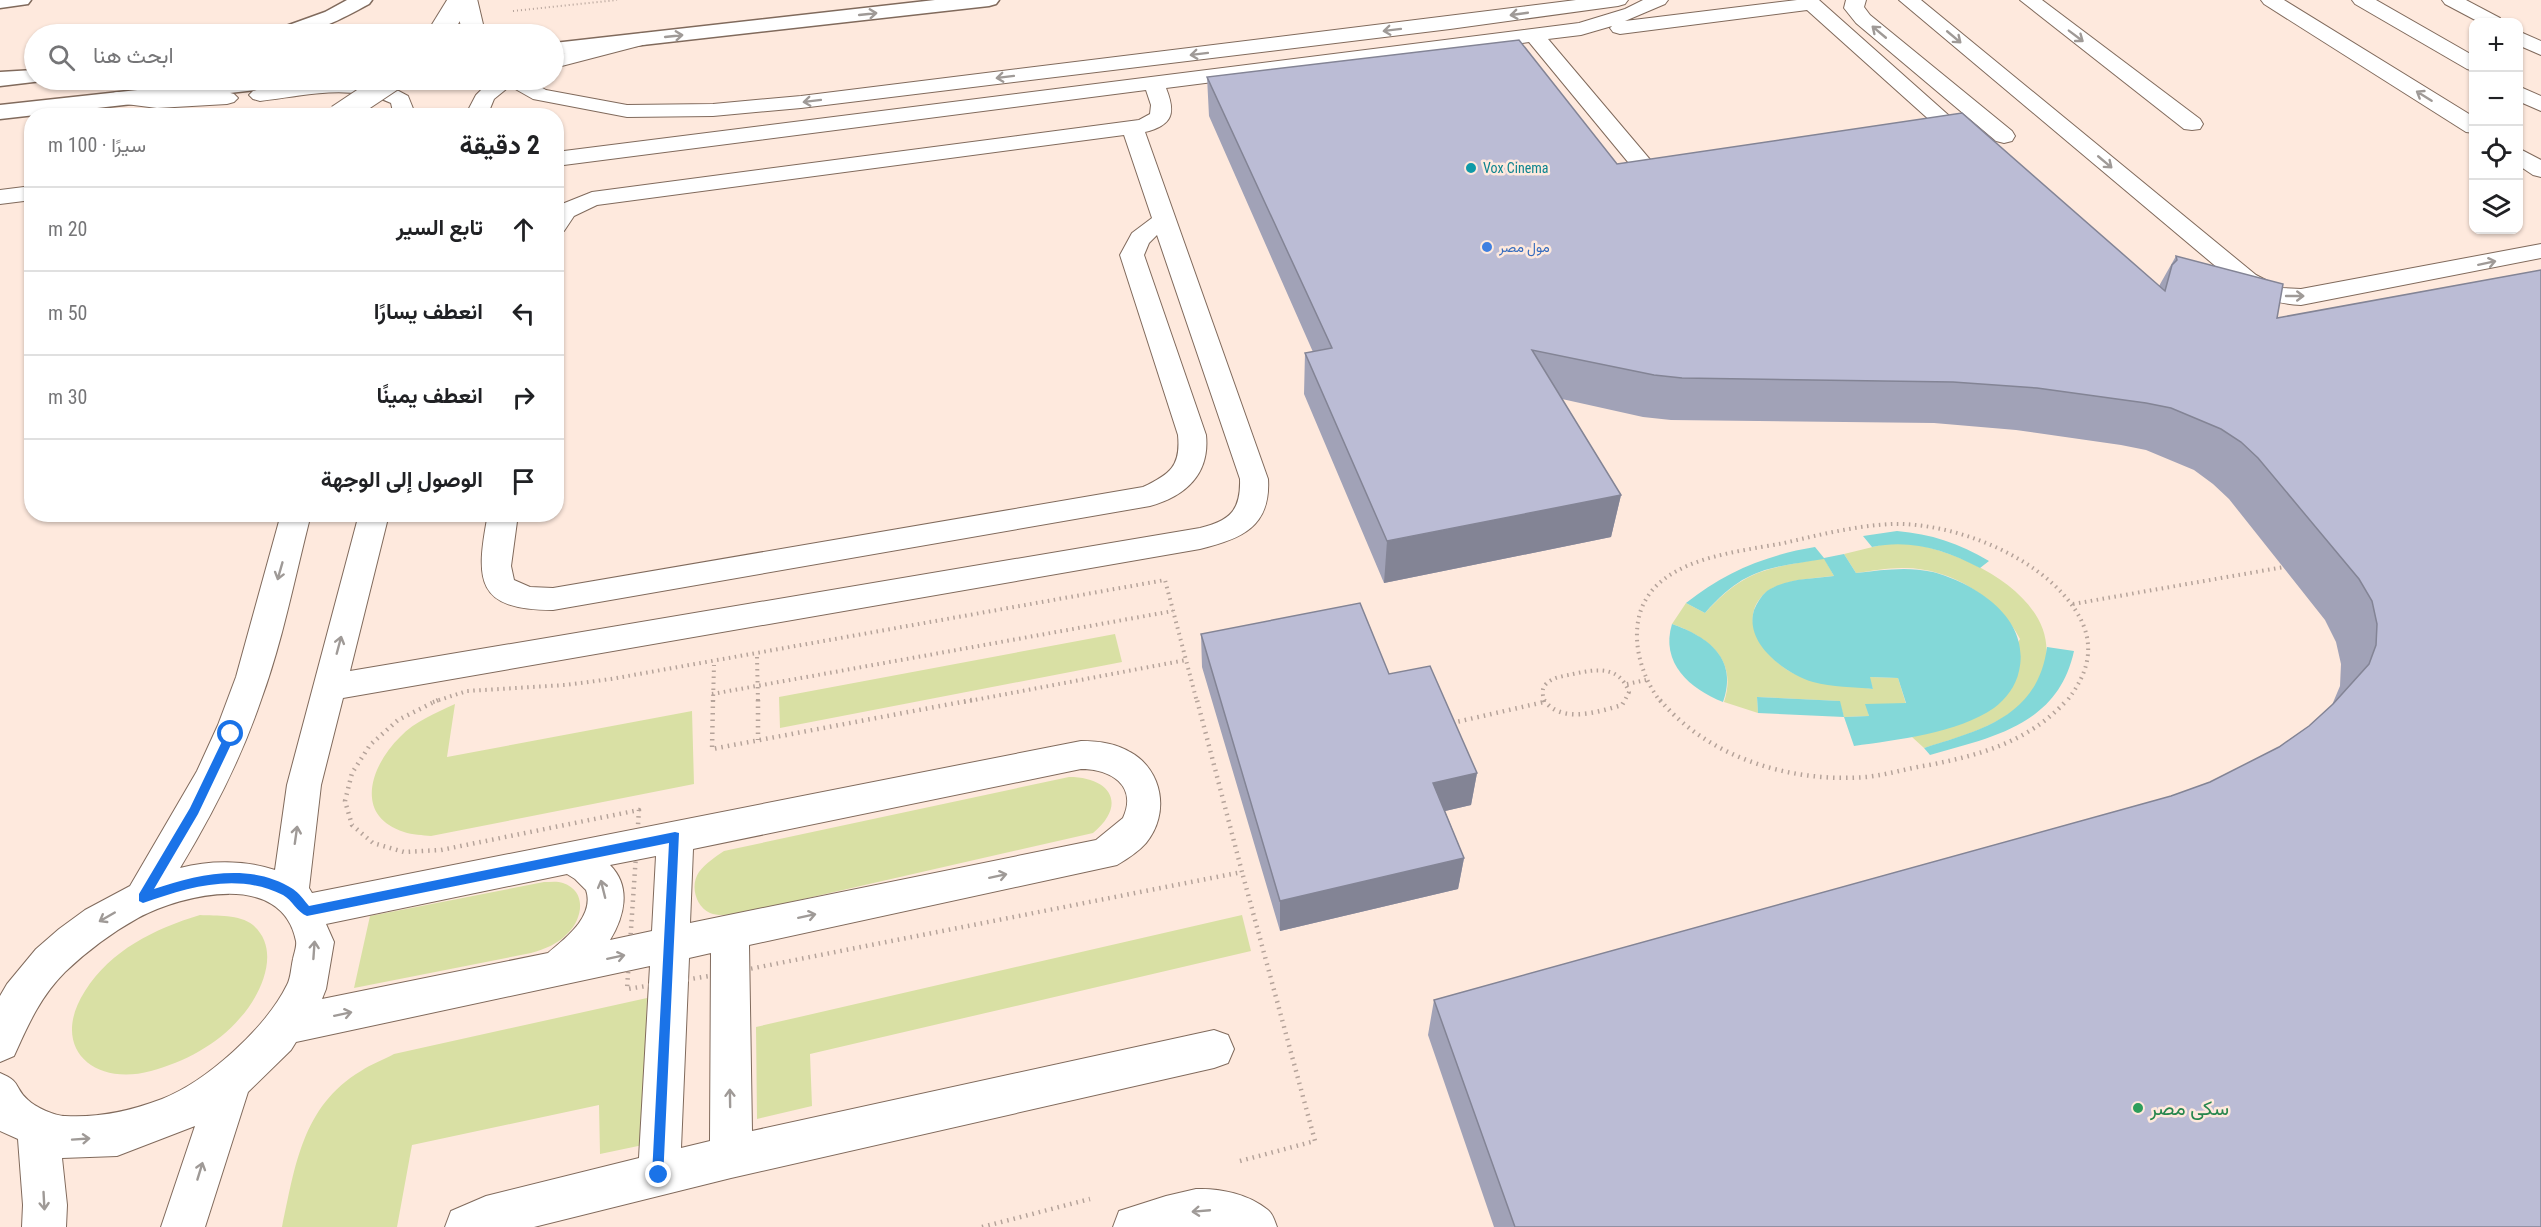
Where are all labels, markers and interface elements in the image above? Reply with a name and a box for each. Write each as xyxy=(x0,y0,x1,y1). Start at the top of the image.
one-way arrow xyxy=(858,8,877,19)
one-way arrow xyxy=(1509,8,1529,19)
map controls xyxy=(2469,18,2523,234)
button: + xyxy=(2469,18,2523,72)
search box xyxy=(24,24,564,90)
one-way arrow xyxy=(1383,25,1403,36)
one-way arrow xyxy=(1871,25,1887,38)
one-way arrow xyxy=(2068,29,2084,42)
one-way arrow xyxy=(664,30,684,41)
one-way arrow xyxy=(1946,31,1962,44)
icon: search xyxy=(45,41,78,74)
text: ابحث هنا xyxy=(93,43,174,68)
one-way arrow xyxy=(1189,48,1209,59)
one-way arrow xyxy=(996,72,1016,83)
button: − xyxy=(2469,72,2523,126)
one-way arrow xyxy=(2416,90,2433,102)
one-way arrow xyxy=(802,95,822,106)
button: locate xyxy=(2469,126,2523,180)
text: 2 دقيقة xyxy=(460,130,540,160)
text: سيرًا · 100 m xyxy=(48,133,146,157)
one-way arrow xyxy=(2096,155,2112,168)
place label: Vox Cinema xyxy=(1483,160,1549,176)
marker: Vox Cinema xyxy=(1464,161,1478,175)
button: layers xyxy=(2469,180,2523,234)
icon: ahead xyxy=(507,213,540,246)
text: تابع السير xyxy=(396,215,483,240)
text: 20 m xyxy=(48,217,87,241)
place label: مول مصر xyxy=(1498,239,1550,257)
marker: مول مصر xyxy=(1480,240,1494,254)
one-way arrow xyxy=(2477,256,2496,268)
one-way arrow xyxy=(2284,290,2304,302)
icon: left xyxy=(507,297,540,330)
text: انعطف يسارًا xyxy=(374,299,483,324)
text: 50 m xyxy=(48,301,87,325)
icon: right xyxy=(507,381,540,414)
text: انعطف يمينًا xyxy=(377,383,483,408)
text: 30 m xyxy=(48,385,87,409)
icon: arrive xyxy=(507,465,540,498)
text: الوصول إلى الوجهة xyxy=(321,467,483,492)
one-way arrow xyxy=(274,561,286,580)
one-way arrow xyxy=(334,636,346,655)
route start xyxy=(217,720,243,746)
one-way arrow xyxy=(291,825,302,845)
one-way arrow xyxy=(988,870,1007,882)
one-way arrow xyxy=(597,880,609,899)
one-way arrow xyxy=(797,910,816,922)
one-way arrow xyxy=(99,911,116,923)
one-way arrow xyxy=(309,940,320,960)
one-way arrow xyxy=(606,950,625,962)
one-way arrow xyxy=(333,1007,352,1019)
one-way arrow xyxy=(724,1089,736,1109)
place label: سكى مصر xyxy=(2149,1096,2229,1121)
marker: سكى مصر xyxy=(2131,1101,2145,1115)
one-way arrow xyxy=(71,1133,91,1144)
route end xyxy=(645,1161,671,1187)
one-way arrow xyxy=(195,1162,206,1181)
one-way arrow xyxy=(39,1190,50,1210)
one-way arrow xyxy=(1191,1206,1211,1217)

